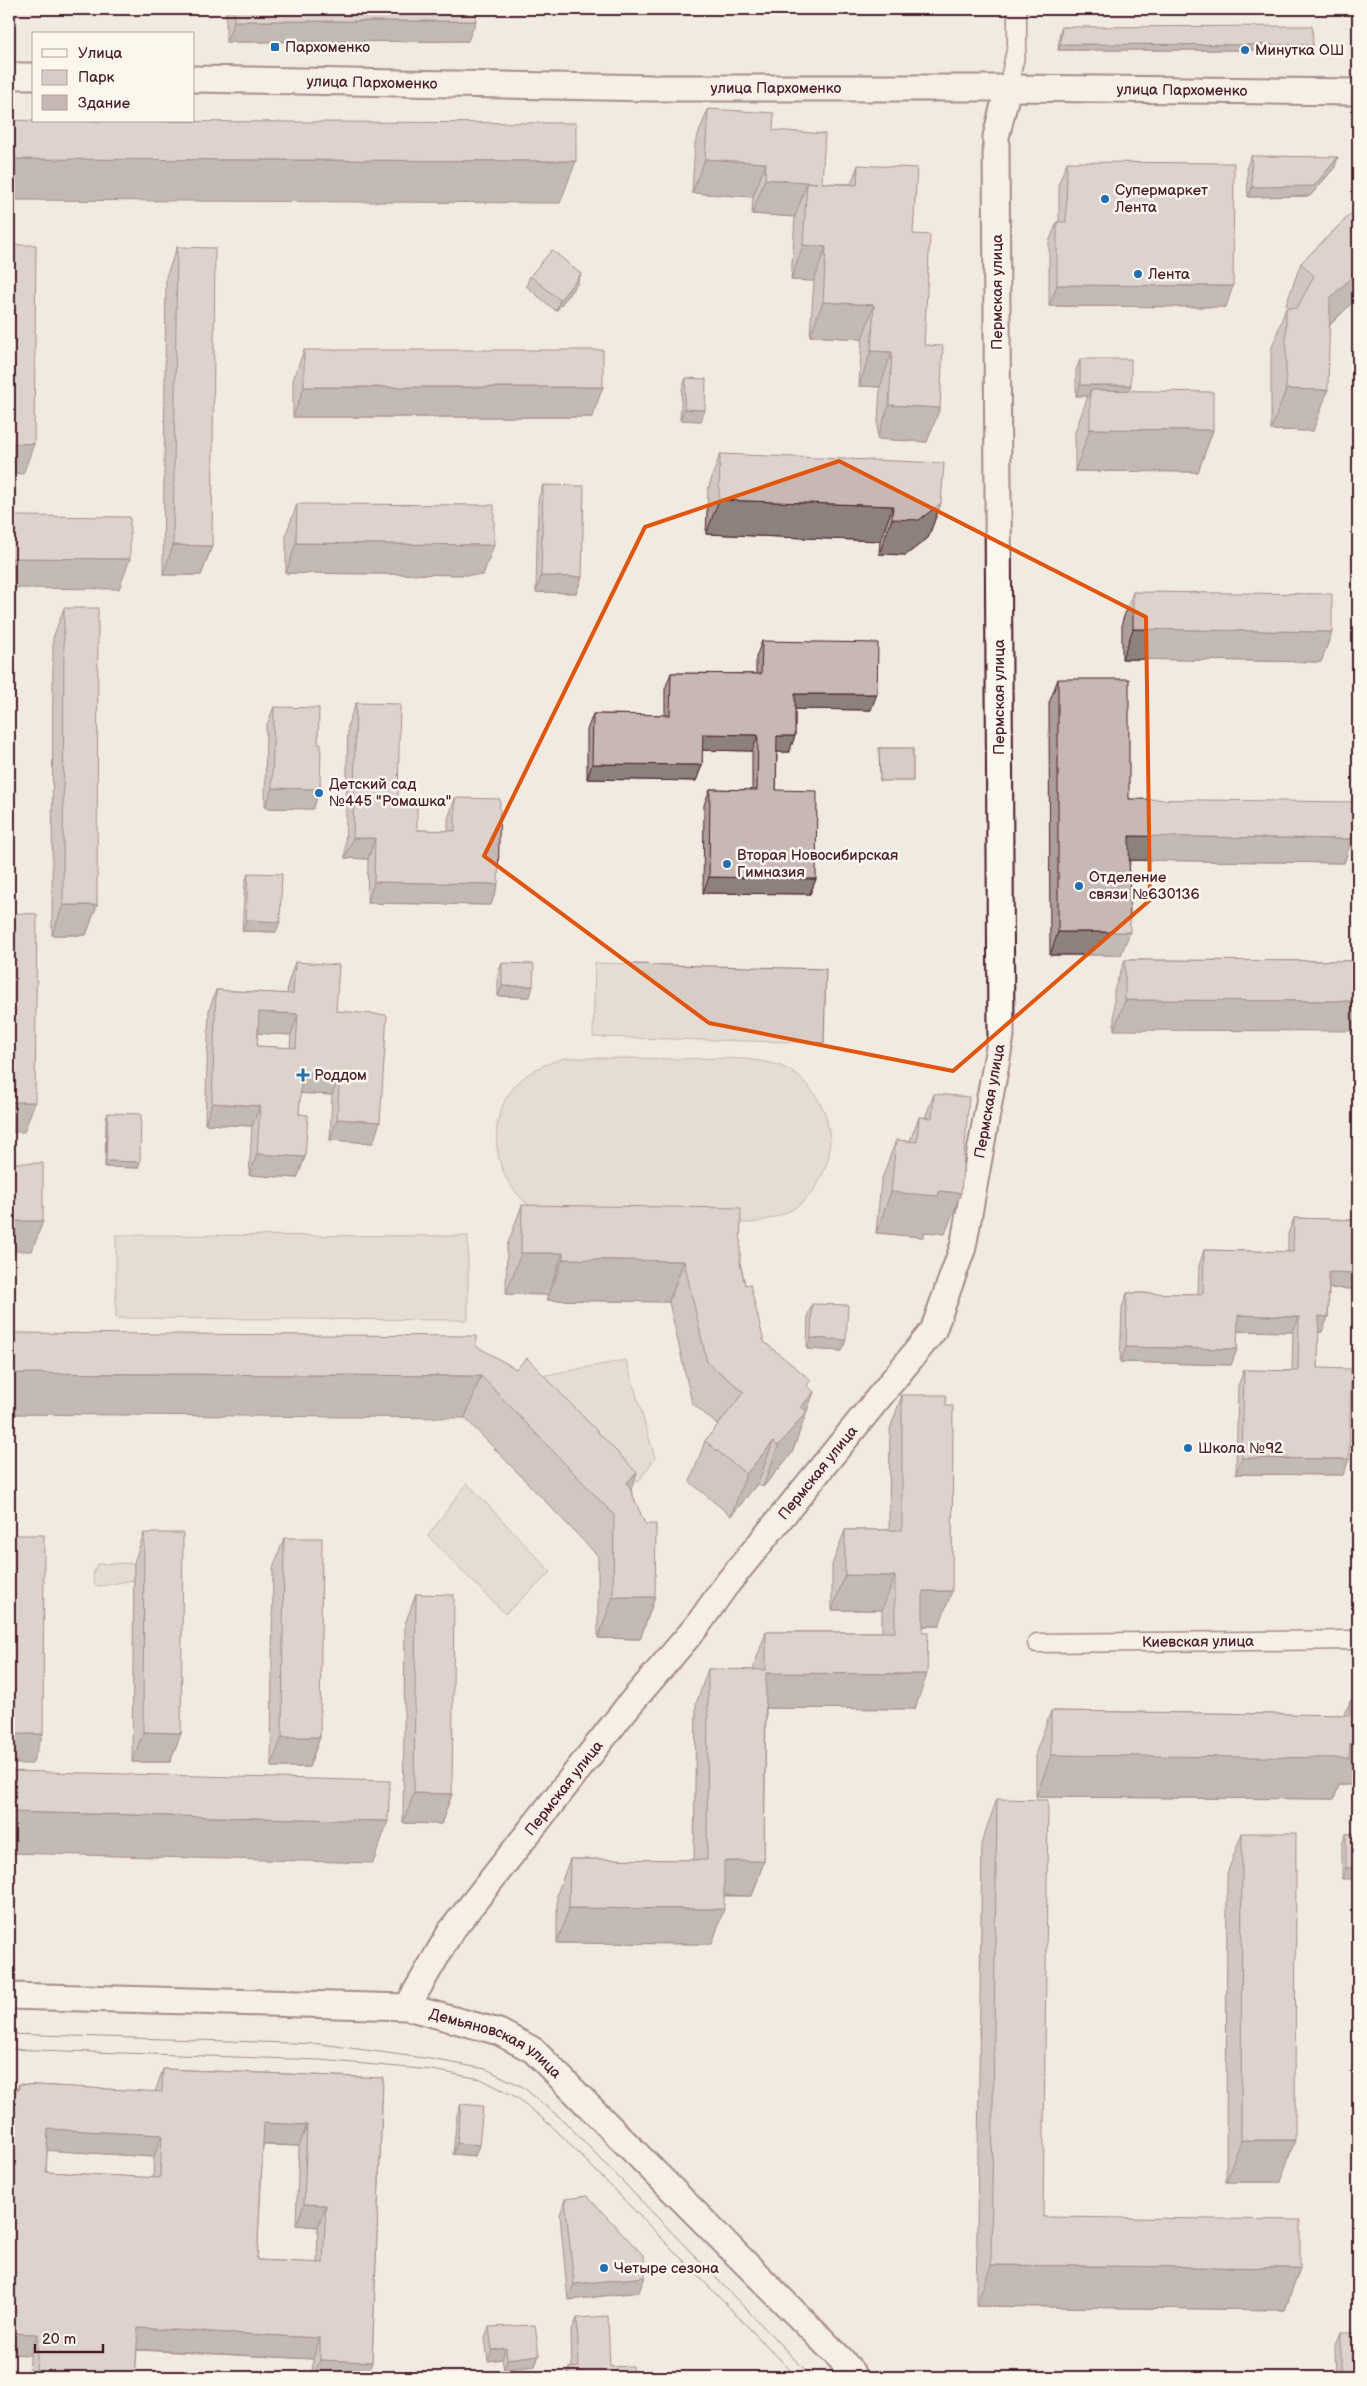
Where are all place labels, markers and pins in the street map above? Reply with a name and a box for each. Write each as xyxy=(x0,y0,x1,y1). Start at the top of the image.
place label: Пархоменко xyxy=(285,38,370,57)
marker: Пархоменко xyxy=(269,41,281,53)
place label: Минутка ОШ xyxy=(1255,41,1344,60)
marker: Минутка ОШ xyxy=(1239,44,1251,56)
place label: Супермаркет Лента xyxy=(1114,181,1208,217)
marker: Супермаркет Лента xyxy=(1099,193,1111,205)
place label: Лента xyxy=(1147,265,1190,284)
marker: Лента xyxy=(1132,268,1144,280)
place label: Детский сад №445 "Ромашка" xyxy=(329,775,451,811)
marker: Детский сад №445 "Ромашка" xyxy=(313,787,325,799)
place label: Вторая Новосибирская Гимназия xyxy=(737,846,898,882)
marker: Вторая Новосибирская Гимназия xyxy=(721,858,733,870)
place label: Отделение связи №630136 xyxy=(1089,868,1200,904)
marker: Отделение связи №630136 xyxy=(1073,880,1085,892)
place label: Роддом xyxy=(314,1066,367,1085)
marker: Роддом xyxy=(296,1068,310,1082)
place label: Школа №92 xyxy=(1198,1439,1283,1458)
marker: Школа №92 xyxy=(1182,1442,1194,1454)
place label: Четыре сезона xyxy=(614,2259,719,2278)
marker: Четыре сезона xyxy=(598,2262,610,2274)

